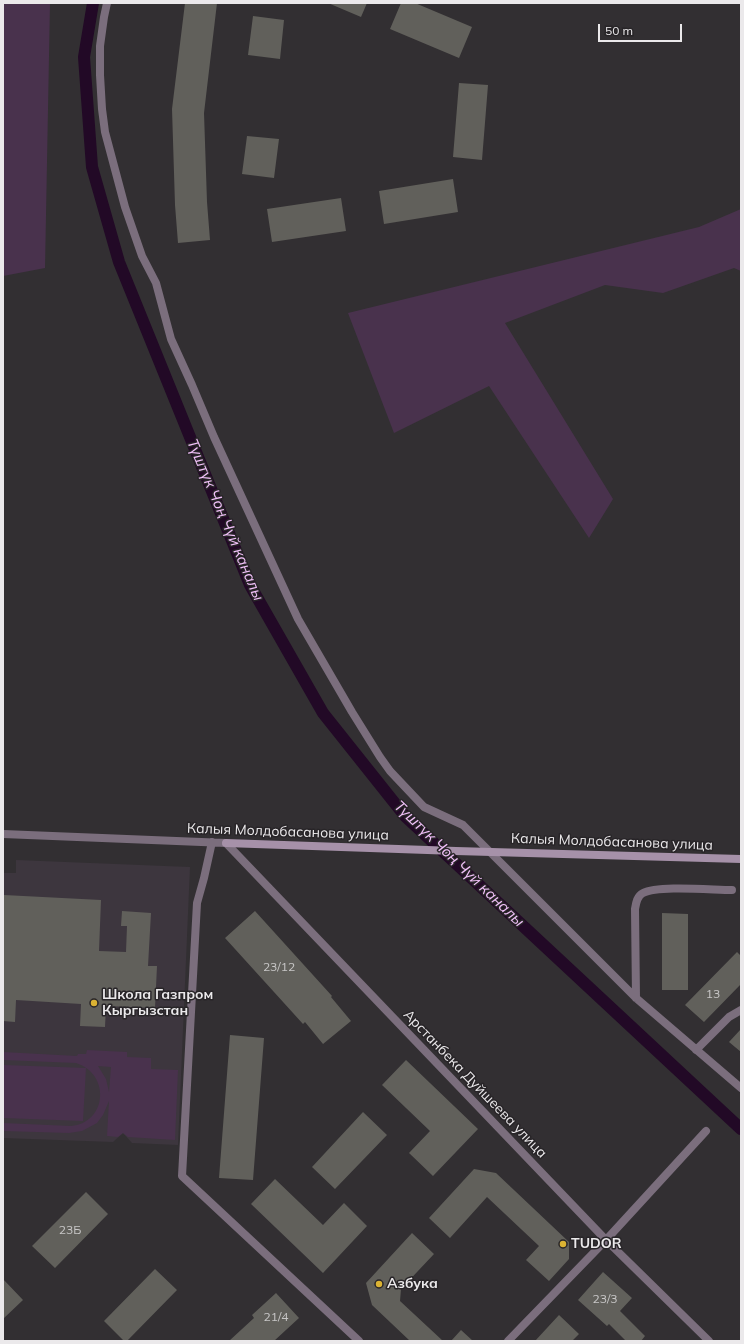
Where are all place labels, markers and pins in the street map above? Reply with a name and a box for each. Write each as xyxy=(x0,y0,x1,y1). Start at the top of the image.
place label: Школа Газпром Кыргызстан xyxy=(102,987,213,1020)
marker: Школа Газпром Кыргызстан xyxy=(89,998,99,1008)
place label: TUDOR xyxy=(571,1236,622,1252)
marker: TUDOR xyxy=(558,1239,568,1249)
place label: Азбука xyxy=(387,1276,438,1292)
marker: Азбука xyxy=(374,1279,384,1289)

